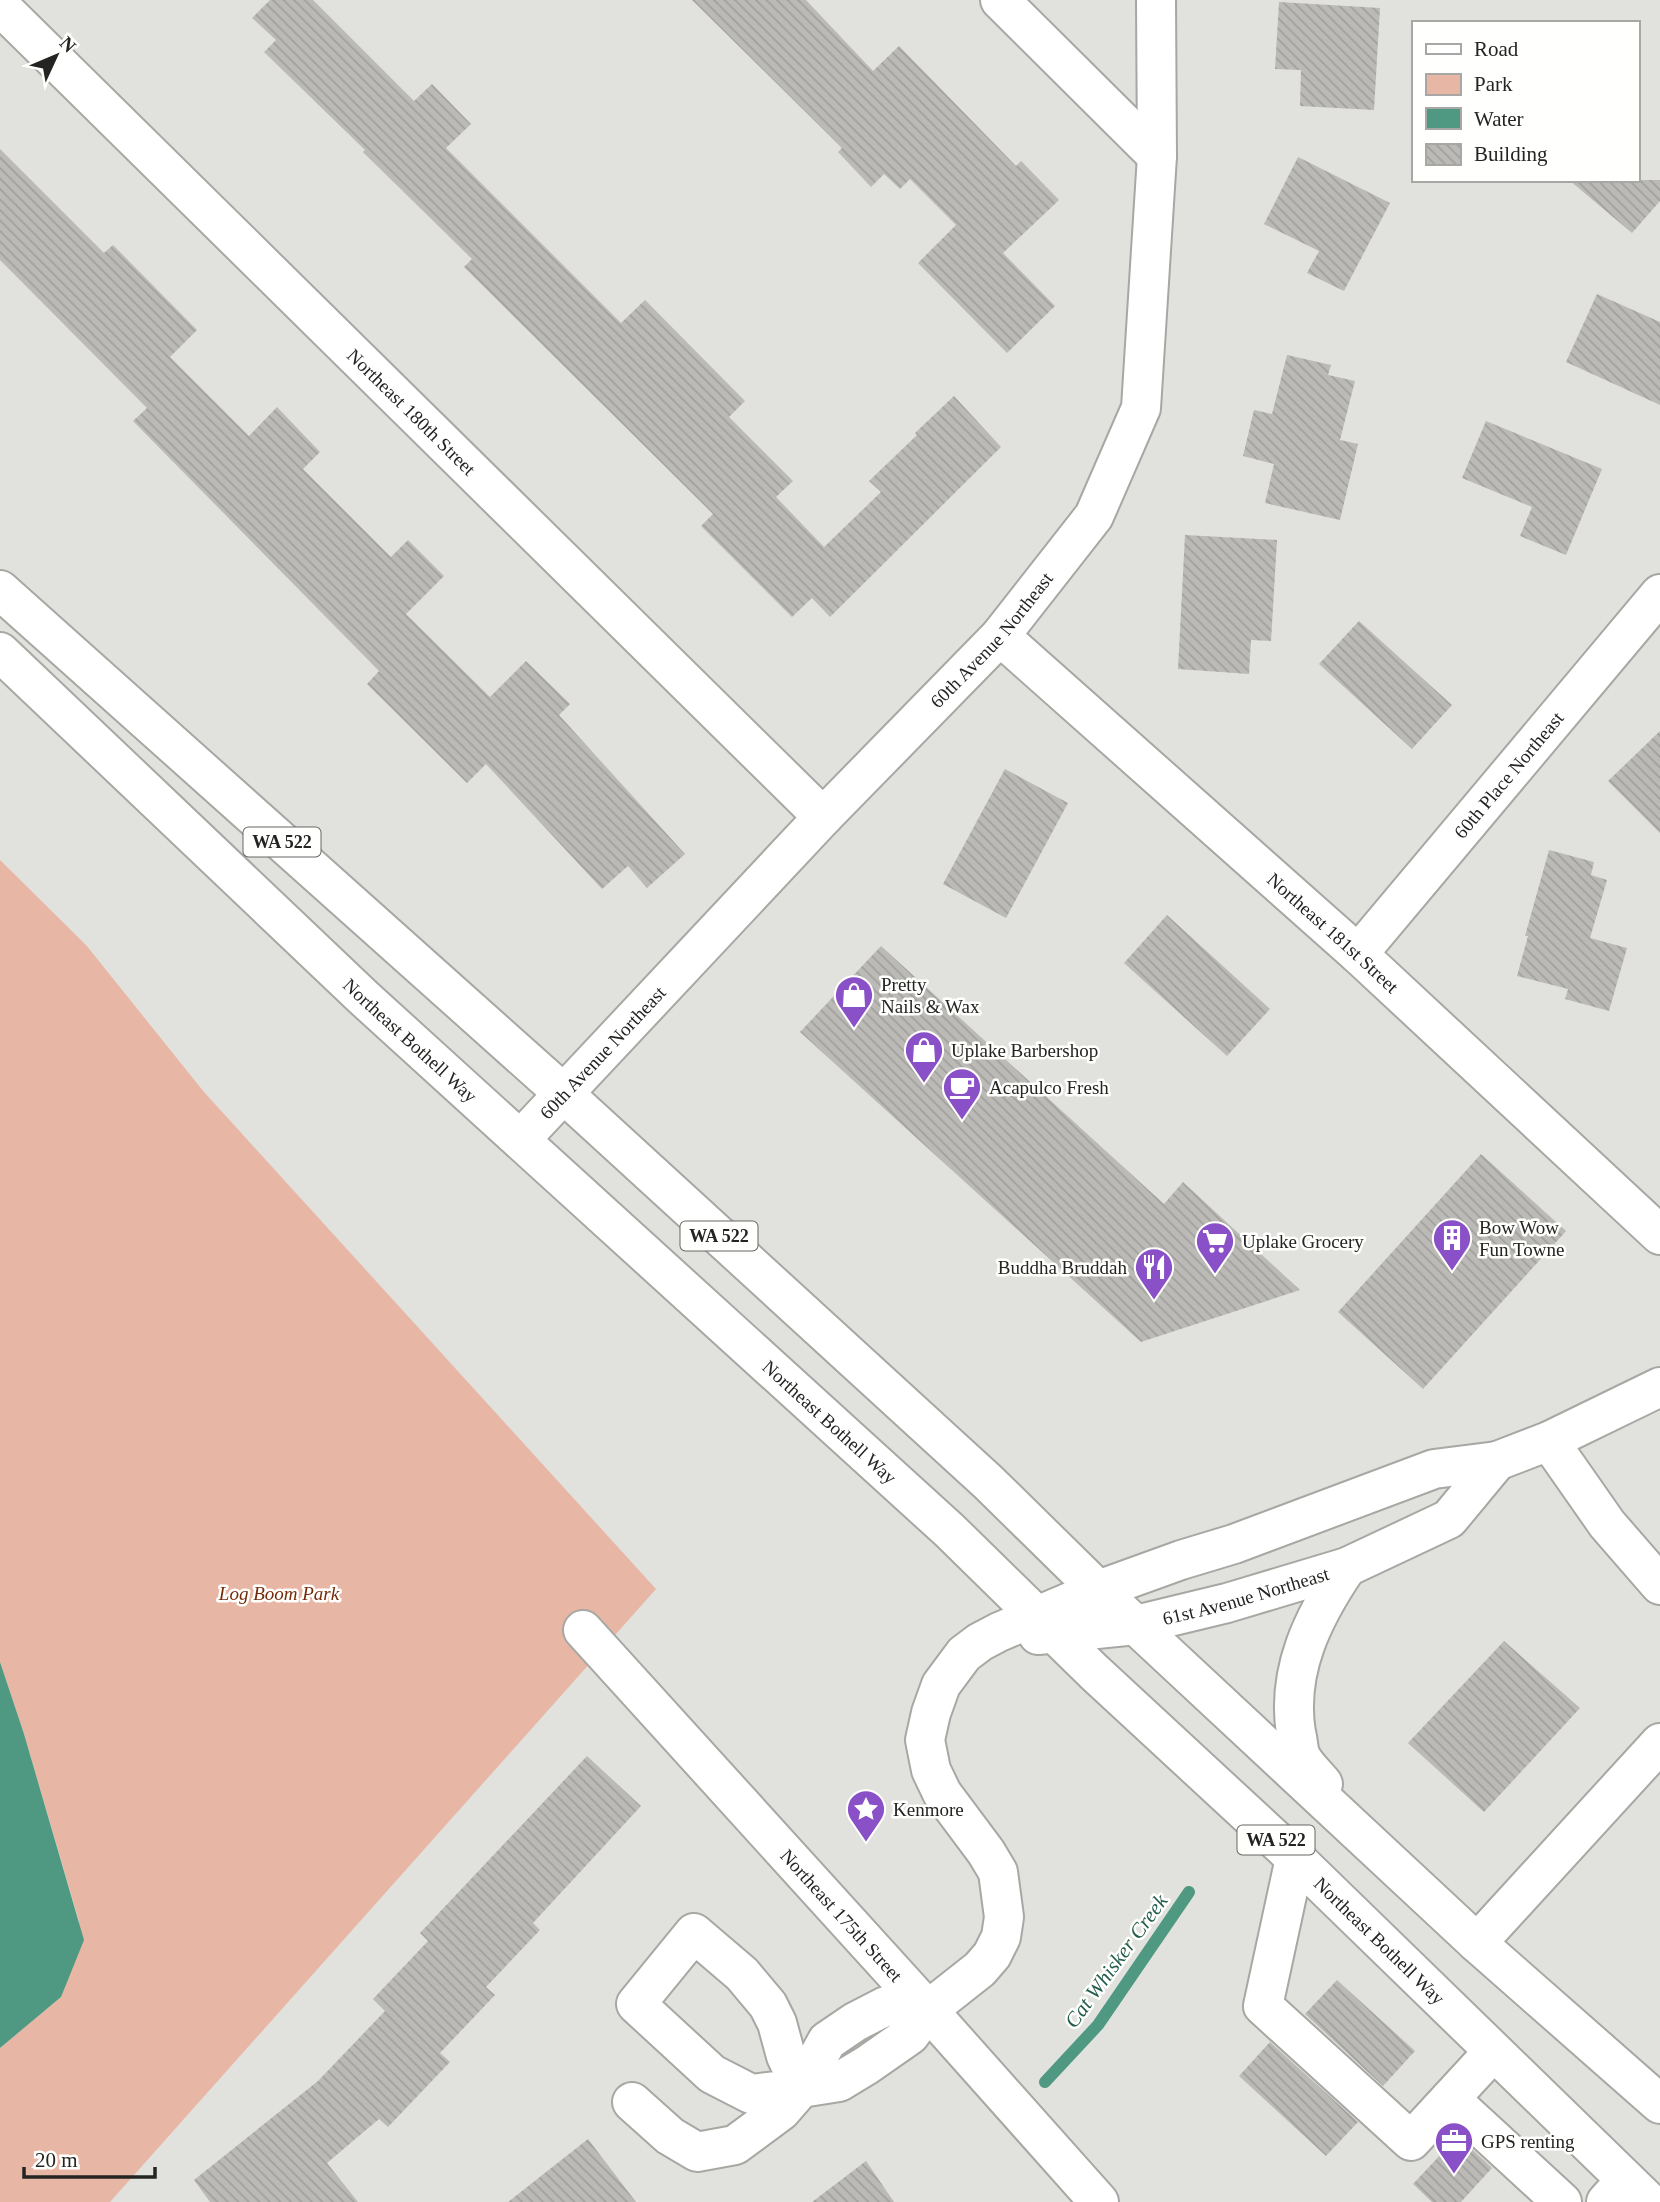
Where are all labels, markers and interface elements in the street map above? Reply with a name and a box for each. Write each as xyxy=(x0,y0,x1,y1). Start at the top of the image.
north arrow xyxy=(21,21,91,91)
legend xyxy=(1412,21,1639,182)
text: N xyxy=(56,32,80,57)
text: Road xyxy=(1474,37,1519,61)
text: Park xyxy=(1474,72,1513,96)
text: Water xyxy=(1474,107,1524,131)
text: Building xyxy=(1474,142,1548,166)
street label: Northeast 180th Street xyxy=(343,345,480,480)
street label: 60th Avenue Northeast xyxy=(926,568,1057,712)
street label: 60th Place Northeast xyxy=(1450,707,1568,842)
road number: WA 522 xyxy=(244,828,320,856)
street label: Northeast 181st Street xyxy=(1263,869,1403,998)
street label: Northeast Bothell Way xyxy=(339,974,482,1107)
shop icon: Pretty Nails & Wax xyxy=(833,974,875,1029)
place label: Pretty Nails & Wax xyxy=(881,974,980,1017)
street label: 60th Avenue Northeast xyxy=(536,981,670,1123)
shop icon: Uplake Barbershop xyxy=(903,1029,945,1084)
place label: Uplake Barbershop xyxy=(951,1040,1098,1061)
cafe icon: Acapulco Fresh xyxy=(941,1066,983,1121)
place label: Acapulco Fresh xyxy=(989,1077,1109,1098)
building icon: Bow Wow Fun Towne xyxy=(1431,1217,1473,1272)
place label: Bow Wow Fun Towne xyxy=(1479,1217,1564,1260)
supermarket icon: Uplake Grocery xyxy=(1194,1220,1236,1275)
road number: WA 522 xyxy=(680,1222,758,1251)
place label: Uplake Grocery xyxy=(1242,1231,1364,1252)
restaurant icon: Buddha Bruddah xyxy=(1133,1246,1175,1301)
place label: Buddha Bruddah xyxy=(998,1257,1127,1278)
street label: Northeast Bothell Way xyxy=(758,1356,901,1489)
street label: 61st Avenue Northeast xyxy=(1161,1563,1332,1629)
park label: Log Boom Park xyxy=(218,1583,340,1604)
place icon: Kenmore xyxy=(845,1788,887,1843)
place label: Kenmore xyxy=(893,1799,964,1820)
road number: WA 522 xyxy=(1238,1826,1314,1854)
street label: Northeast 175th Street xyxy=(776,1845,907,1986)
street label: Northeast Bothell Way xyxy=(1310,1873,1449,2009)
water label: Cat Whisker Creek xyxy=(1060,1889,1173,2032)
office icon: GPS renting xyxy=(1433,2120,1475,2175)
place label: GPS renting xyxy=(1481,2131,1575,2152)
scale bar xyxy=(24,2136,156,2180)
text: 20 m xyxy=(35,2148,78,2172)

